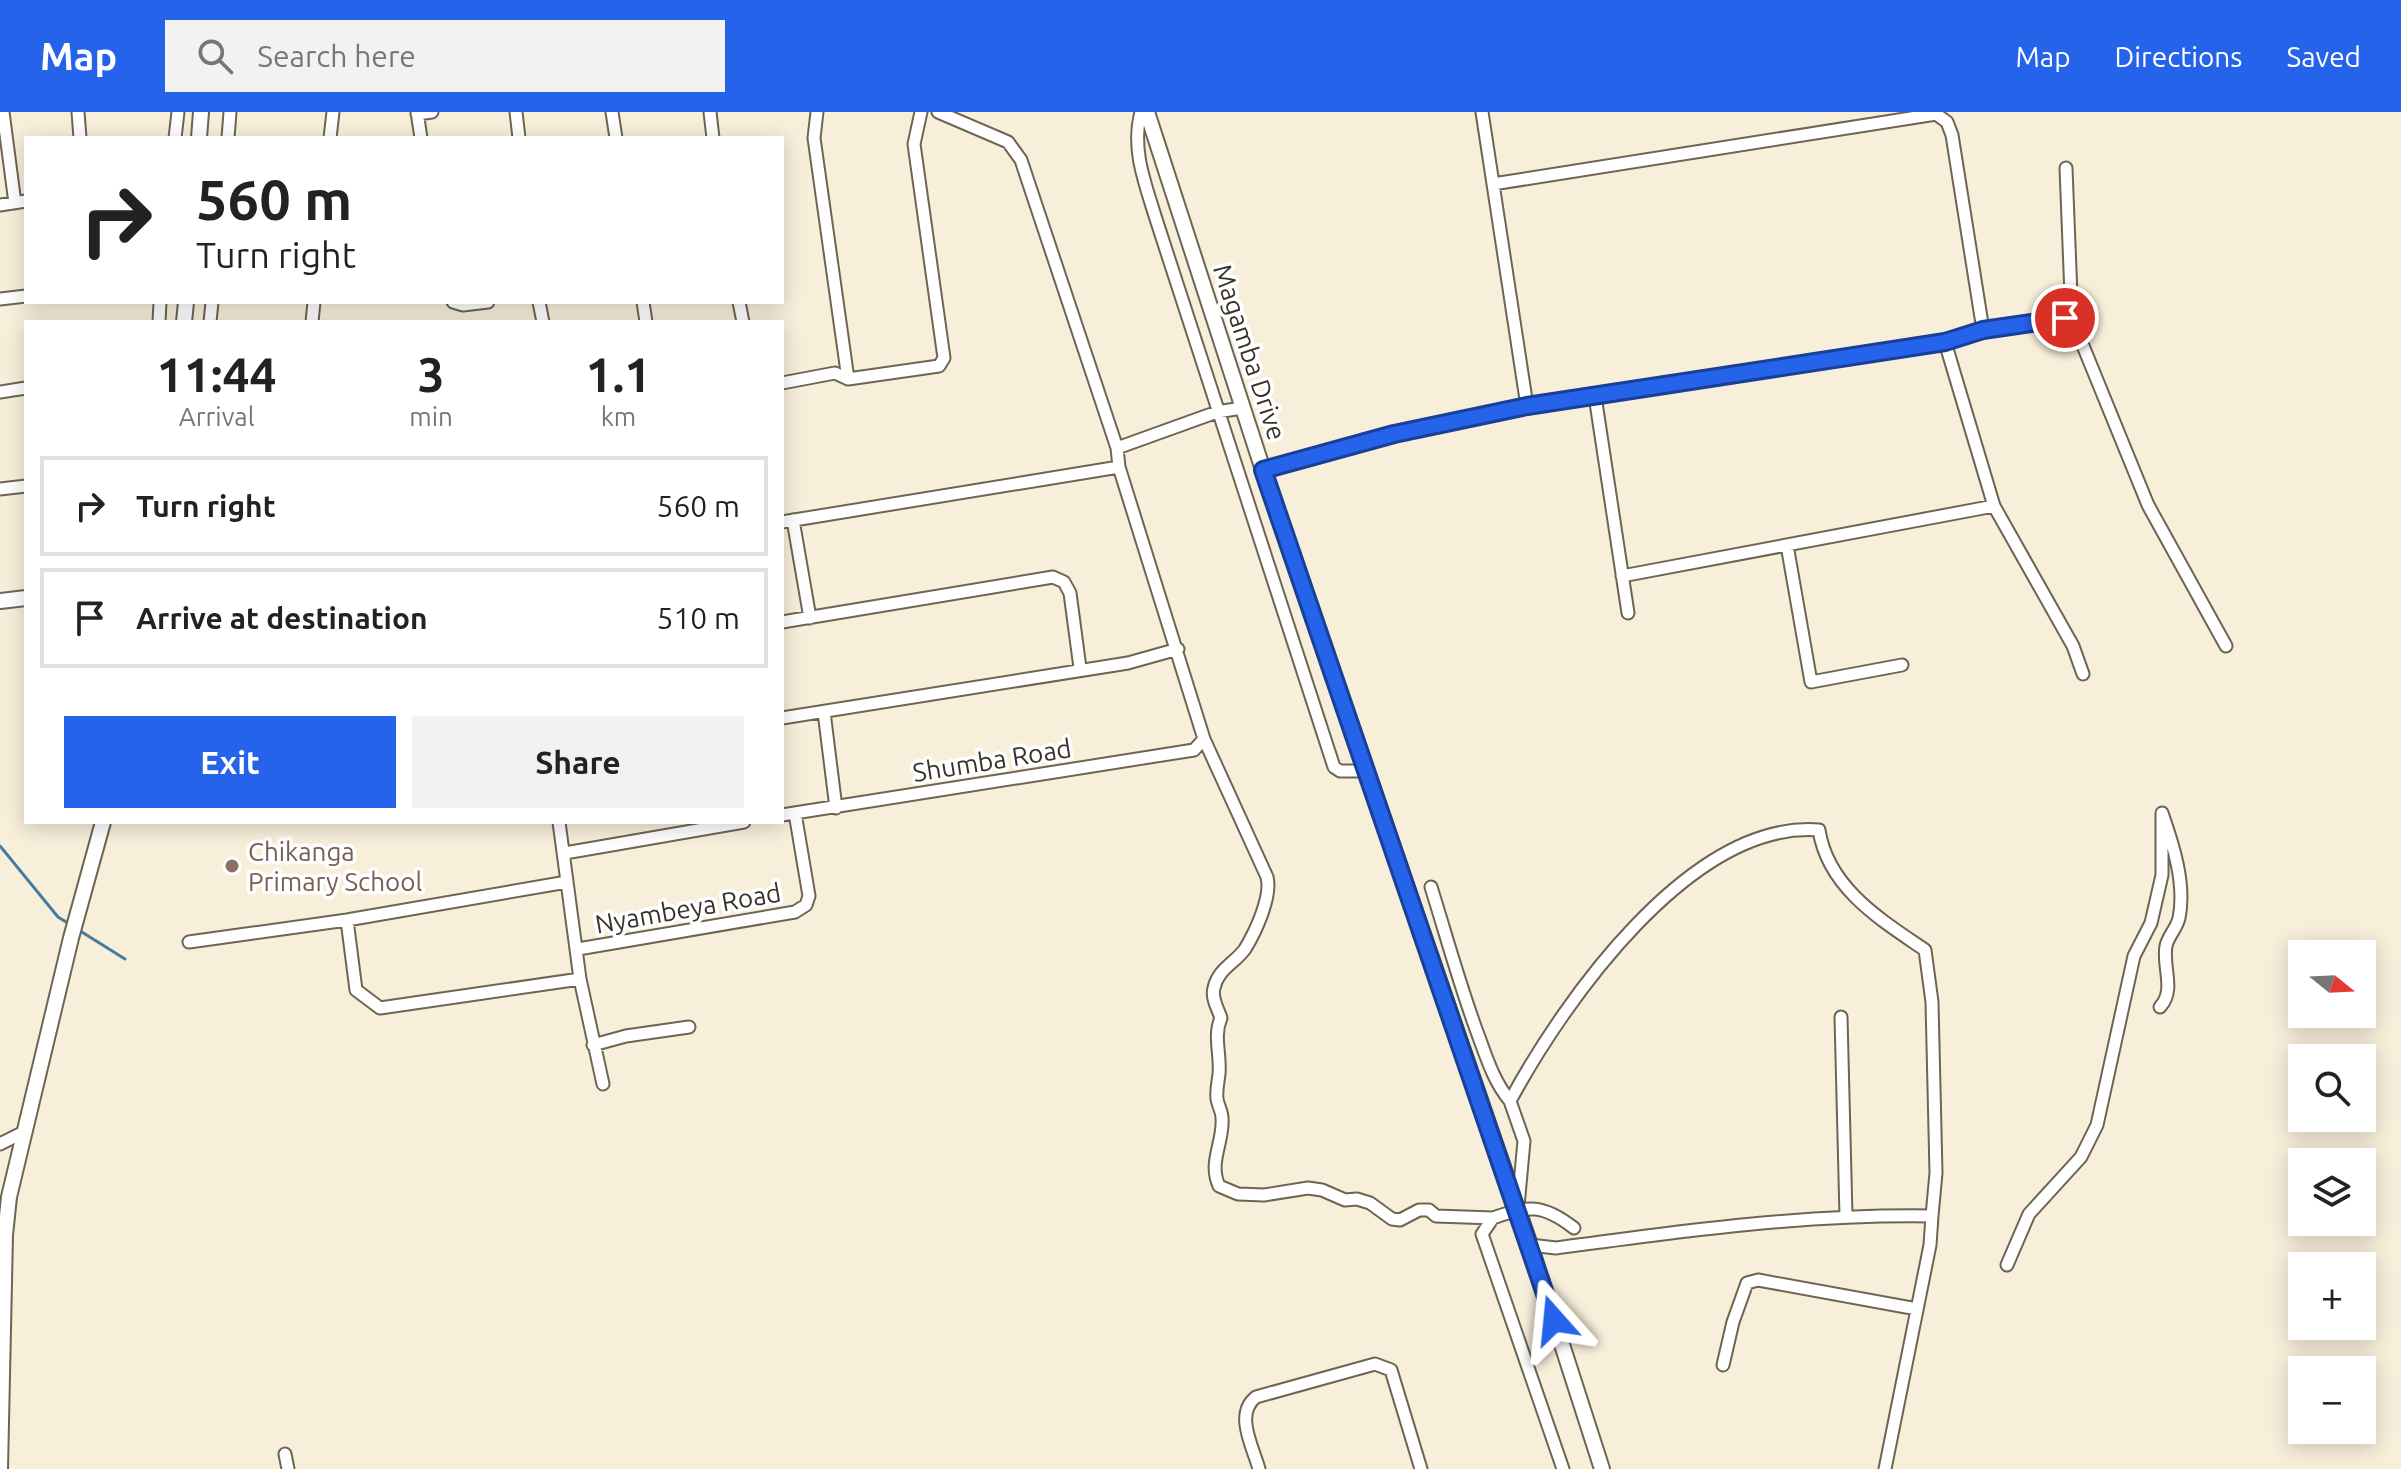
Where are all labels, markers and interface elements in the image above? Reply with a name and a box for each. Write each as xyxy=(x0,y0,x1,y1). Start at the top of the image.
search box xyxy=(165,20,725,92)
icon: search xyxy=(193,34,237,78)
text: Map xyxy=(40,35,117,77)
text: Search here xyxy=(257,39,416,73)
text: Map xyxy=(2015,41,2071,72)
text: Directions xyxy=(2115,41,2242,72)
text: Saved xyxy=(2286,41,2361,72)
icon: right xyxy=(64,168,168,272)
text: 560 m xyxy=(196,168,352,231)
text: Turn right xyxy=(196,234,356,275)
street label: Magamba Drive xyxy=(1208,261,1292,443)
pin xyxy=(2031,284,2099,352)
icon: arrive xyxy=(2043,296,2087,340)
text: 11:44 xyxy=(157,347,277,401)
text: 3 xyxy=(418,347,445,401)
text: 1.1 xyxy=(585,347,651,401)
text: Arrival xyxy=(179,402,254,431)
text: min xyxy=(409,402,453,431)
text: km xyxy=(601,402,636,431)
icon: right xyxy=(68,484,112,528)
text: Turn right xyxy=(136,489,276,523)
text: 560 m xyxy=(656,489,740,523)
icon: arrive xyxy=(68,596,112,640)
text: Arrive at destination xyxy=(136,601,428,635)
text: 510 m xyxy=(656,601,740,635)
button: Exit xyxy=(64,716,396,808)
button: Share xyxy=(412,716,744,808)
street label: Shumba Road xyxy=(911,733,1073,787)
place label: Chikanga Primary School xyxy=(248,837,422,896)
marker: Chikanga Primary School xyxy=(223,857,241,875)
street label: Nyambeya Road xyxy=(593,877,783,939)
north arrow xyxy=(2288,940,2376,1028)
map controls xyxy=(2288,940,2376,1444)
button: search xyxy=(2288,1044,2376,1132)
button: layers xyxy=(2288,1148,2376,1236)
button: + xyxy=(2288,1252,2376,1340)
position arrow xyxy=(1512,1278,1596,1362)
button: − xyxy=(2288,1356,2376,1444)

